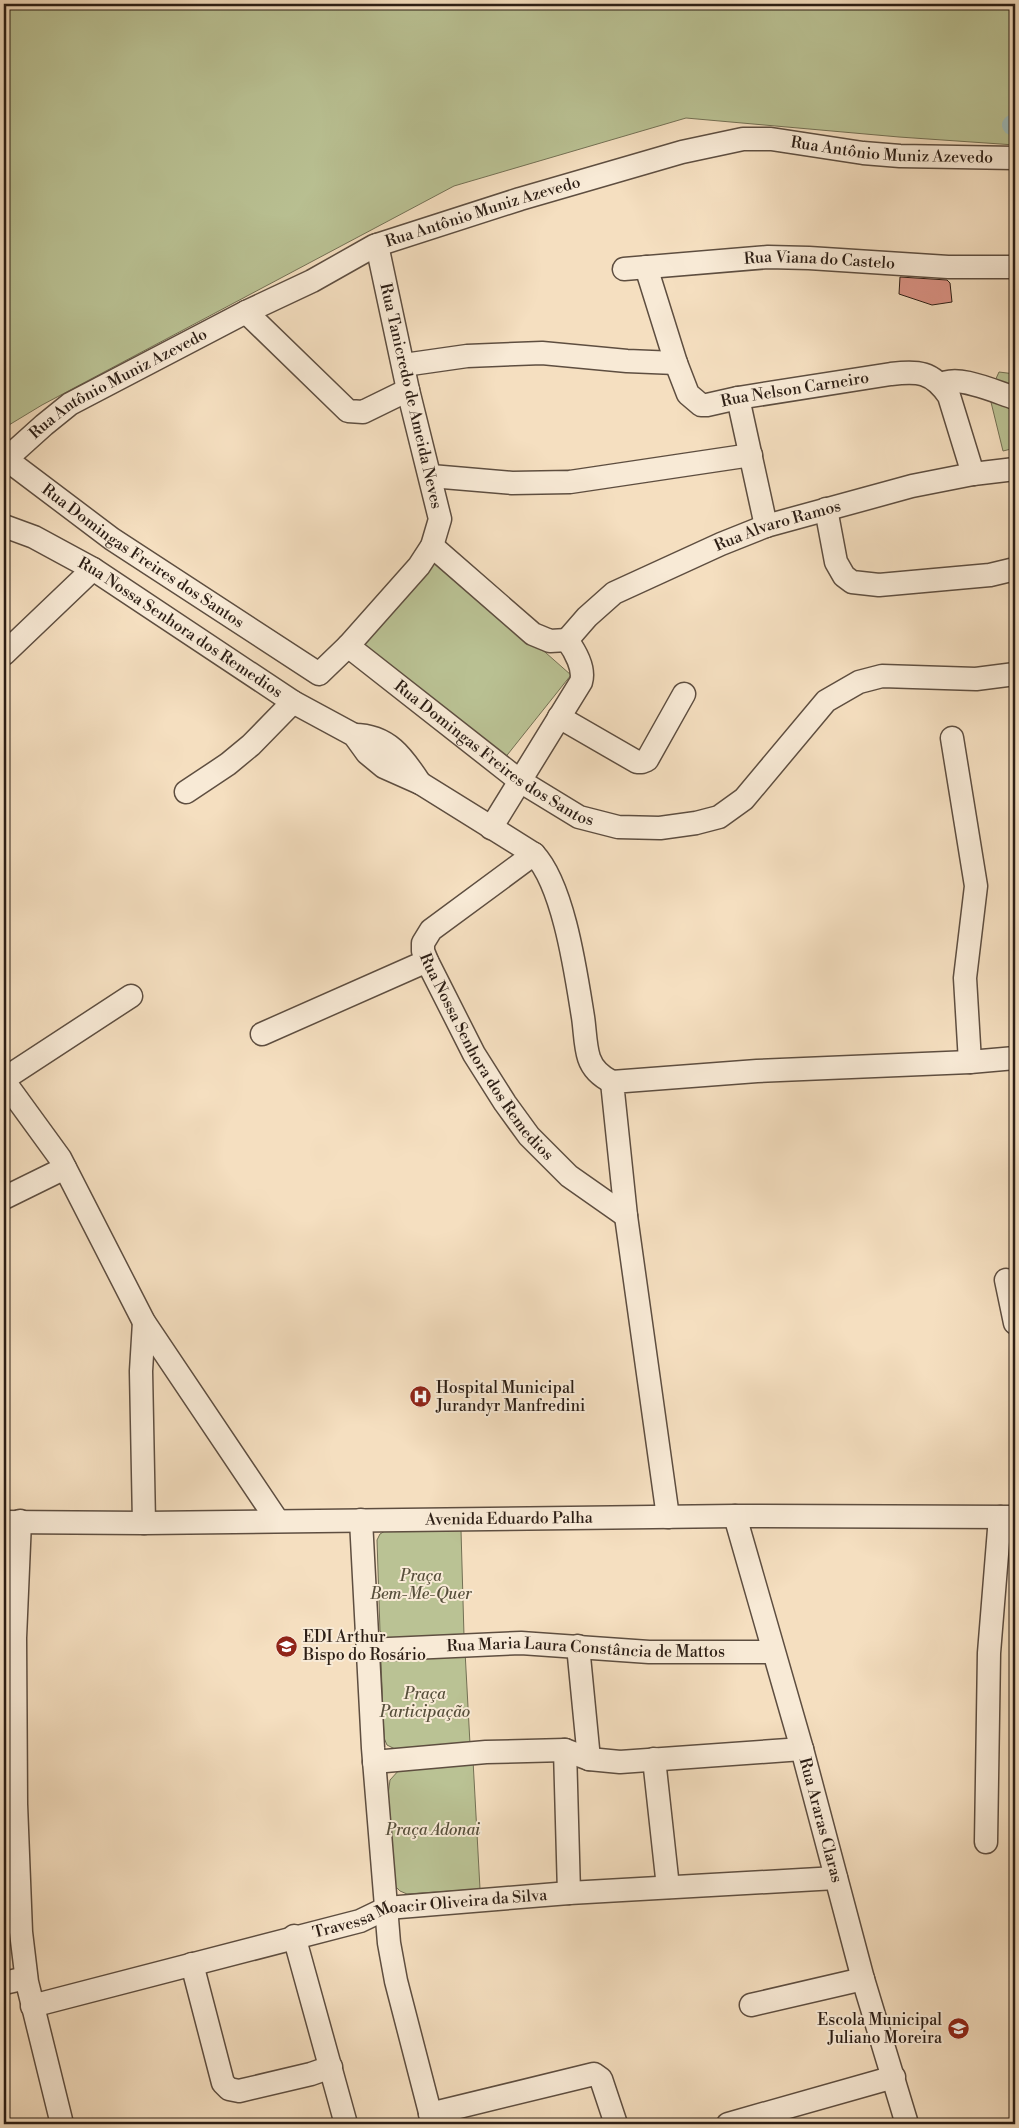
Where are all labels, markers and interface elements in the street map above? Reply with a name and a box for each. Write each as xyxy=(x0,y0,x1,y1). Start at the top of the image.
street label: Rua Antônio Muniz Azevedo xyxy=(789,132,993,168)
street label: Rua Antônio Muniz Azevedo xyxy=(383,172,583,252)
street label: Rua Viana do Castelo xyxy=(743,247,896,274)
street label: Rua Tanicredo de Ameida Neves xyxy=(375,281,447,511)
street label: Rua Antônio Muniz Azevedo xyxy=(25,324,211,443)
street label: Rua Nelson Carneiro xyxy=(719,368,870,412)
street label: Rua Domingas Freires dos Santos xyxy=(38,480,248,632)
street label: Rua Alvaro Ramos xyxy=(711,496,843,556)
street label: Rua Nossa Senhora dos Remedios xyxy=(74,553,286,702)
street label: Rua Domingas Freires dos Santos xyxy=(390,676,596,830)
street label: Rua Nossa Senhora dos Remedios xyxy=(415,950,558,1165)
place label: Hospital Municipal Jurandyr Manfredini xyxy=(435,1378,585,1416)
hospital icon: Hospital Municipal Jurandyr Manfredini xyxy=(408,1385,432,1409)
street label: Avenida Eduardo Palha xyxy=(424,1508,594,1530)
park label: Praça Bem-Me-Quer xyxy=(369,1566,473,1604)
place label: EDI Arthur Bispo do Rosário xyxy=(302,1627,426,1665)
street label: Rua Maria Laura Constância de Mattos xyxy=(446,1633,725,1662)
school or university icon: EDI Arthur Bispo do Rosário xyxy=(275,1634,299,1658)
park label: Praça Participação xyxy=(379,1684,470,1722)
street label: Rua Araras Claras xyxy=(795,1755,847,1885)
park label: Praça Adonai xyxy=(385,1820,480,1840)
street label: Travessa Moacir Oliveira da Silva xyxy=(311,1885,549,1943)
place label: Escola Municipal Juliano Moreira xyxy=(817,2010,943,2048)
school or university icon: Escola Municipal Juliano Moreira xyxy=(946,2017,970,2041)

